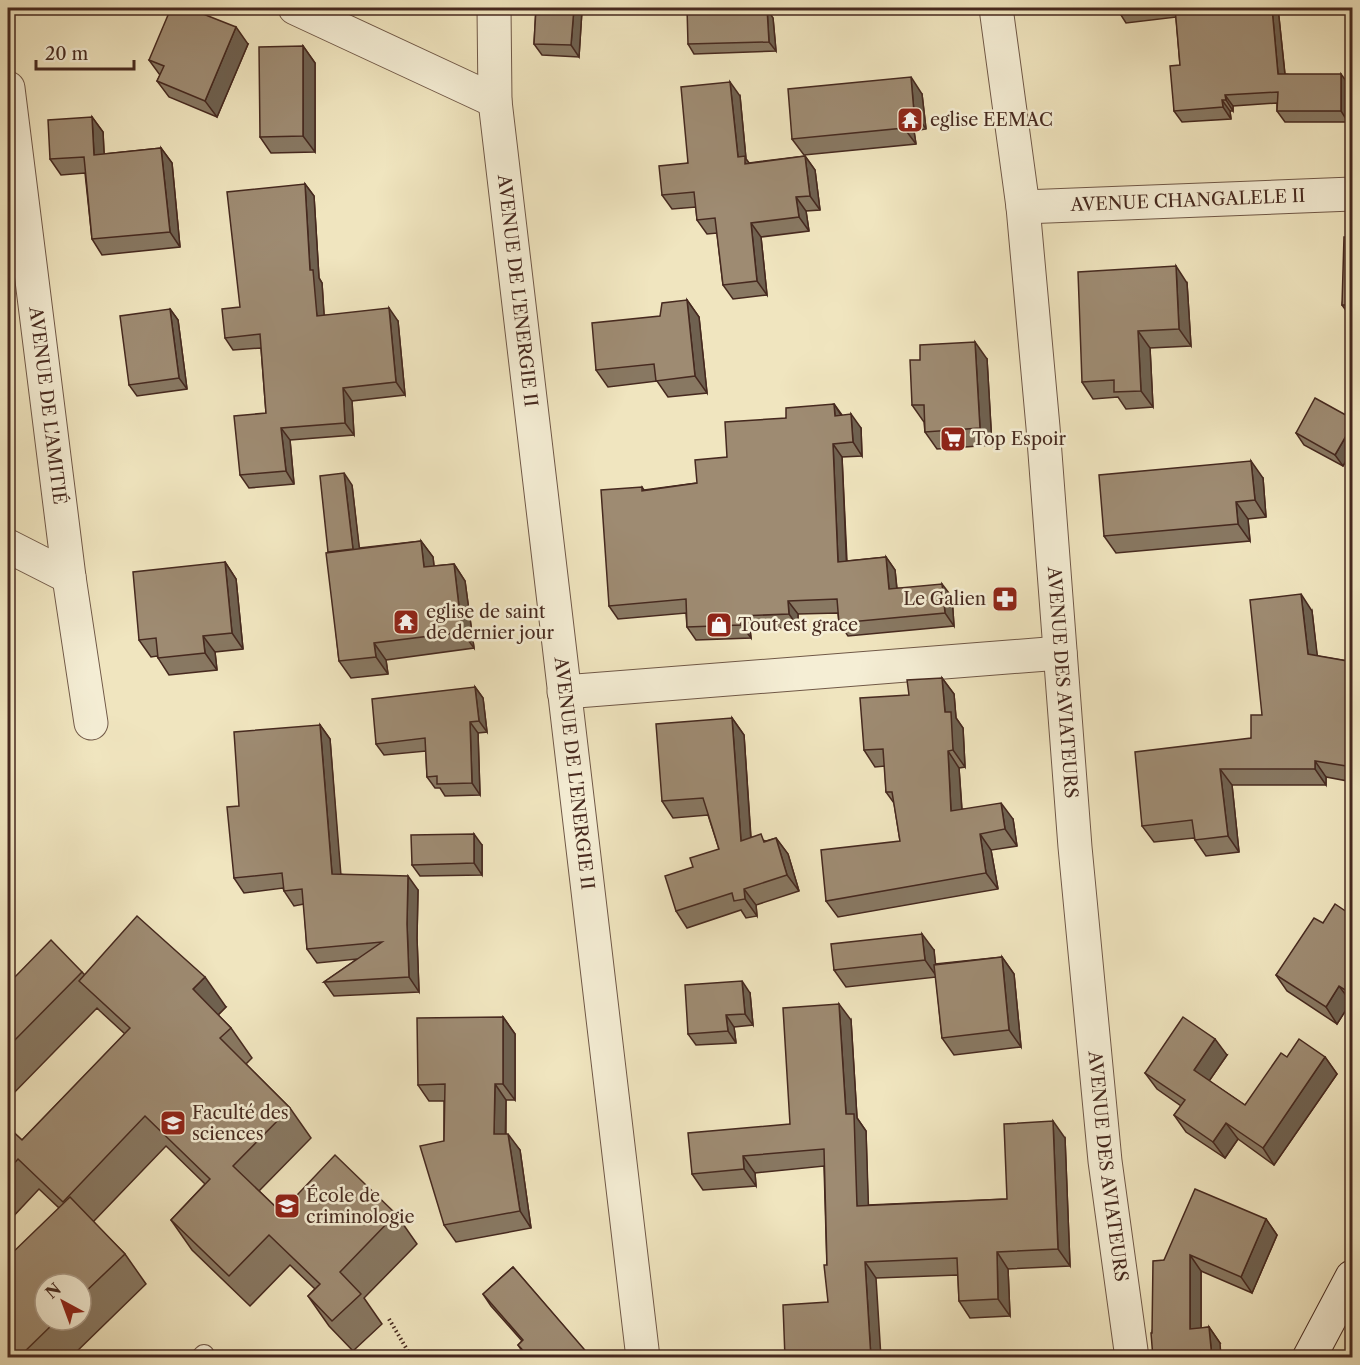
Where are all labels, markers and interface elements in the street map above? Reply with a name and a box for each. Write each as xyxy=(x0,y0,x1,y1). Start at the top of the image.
scale bar xyxy=(36,33,134,71)
text: 20 m xyxy=(45,43,89,65)
temple icon: eglise EEMAC xyxy=(895,105,925,135)
place label: eglise EEMAC xyxy=(930,109,1053,131)
street label: AVENUE DE L'ENERGIE II xyxy=(493,172,542,408)
street label: AVENUE CHANGALELE II xyxy=(1069,185,1306,216)
street label: AVENUE DE L'AMITIÉ xyxy=(24,304,72,506)
supermarket icon: Top Espoir xyxy=(938,424,968,454)
place label: Top Espoir xyxy=(972,428,1067,450)
street label: AVENUE DES AVIATEURS xyxy=(1043,565,1082,799)
pharmacy icon: Le Galien xyxy=(990,584,1020,614)
place label: Le Galien xyxy=(903,588,986,610)
place label: eglise de saint de dernier jour xyxy=(426,601,555,644)
temple icon: eglise de saint de dernier jour xyxy=(391,607,421,637)
shop icon: Tout est grace xyxy=(704,610,734,640)
place label: Tout est grace xyxy=(738,614,858,636)
street label: AVENUE DE L'ENERGIE II xyxy=(549,655,599,891)
street label: AVENUE DES AVIATEURS xyxy=(1083,1049,1132,1283)
place label: Faculté des sciences xyxy=(192,1102,289,1145)
school or university icon: Faculté des sciences xyxy=(158,1108,188,1138)
place label: École de criminologie xyxy=(306,1184,415,1228)
school or university icon: École de criminologie xyxy=(272,1191,302,1221)
north arrow xyxy=(33,1272,93,1332)
text: N xyxy=(41,1279,65,1303)

